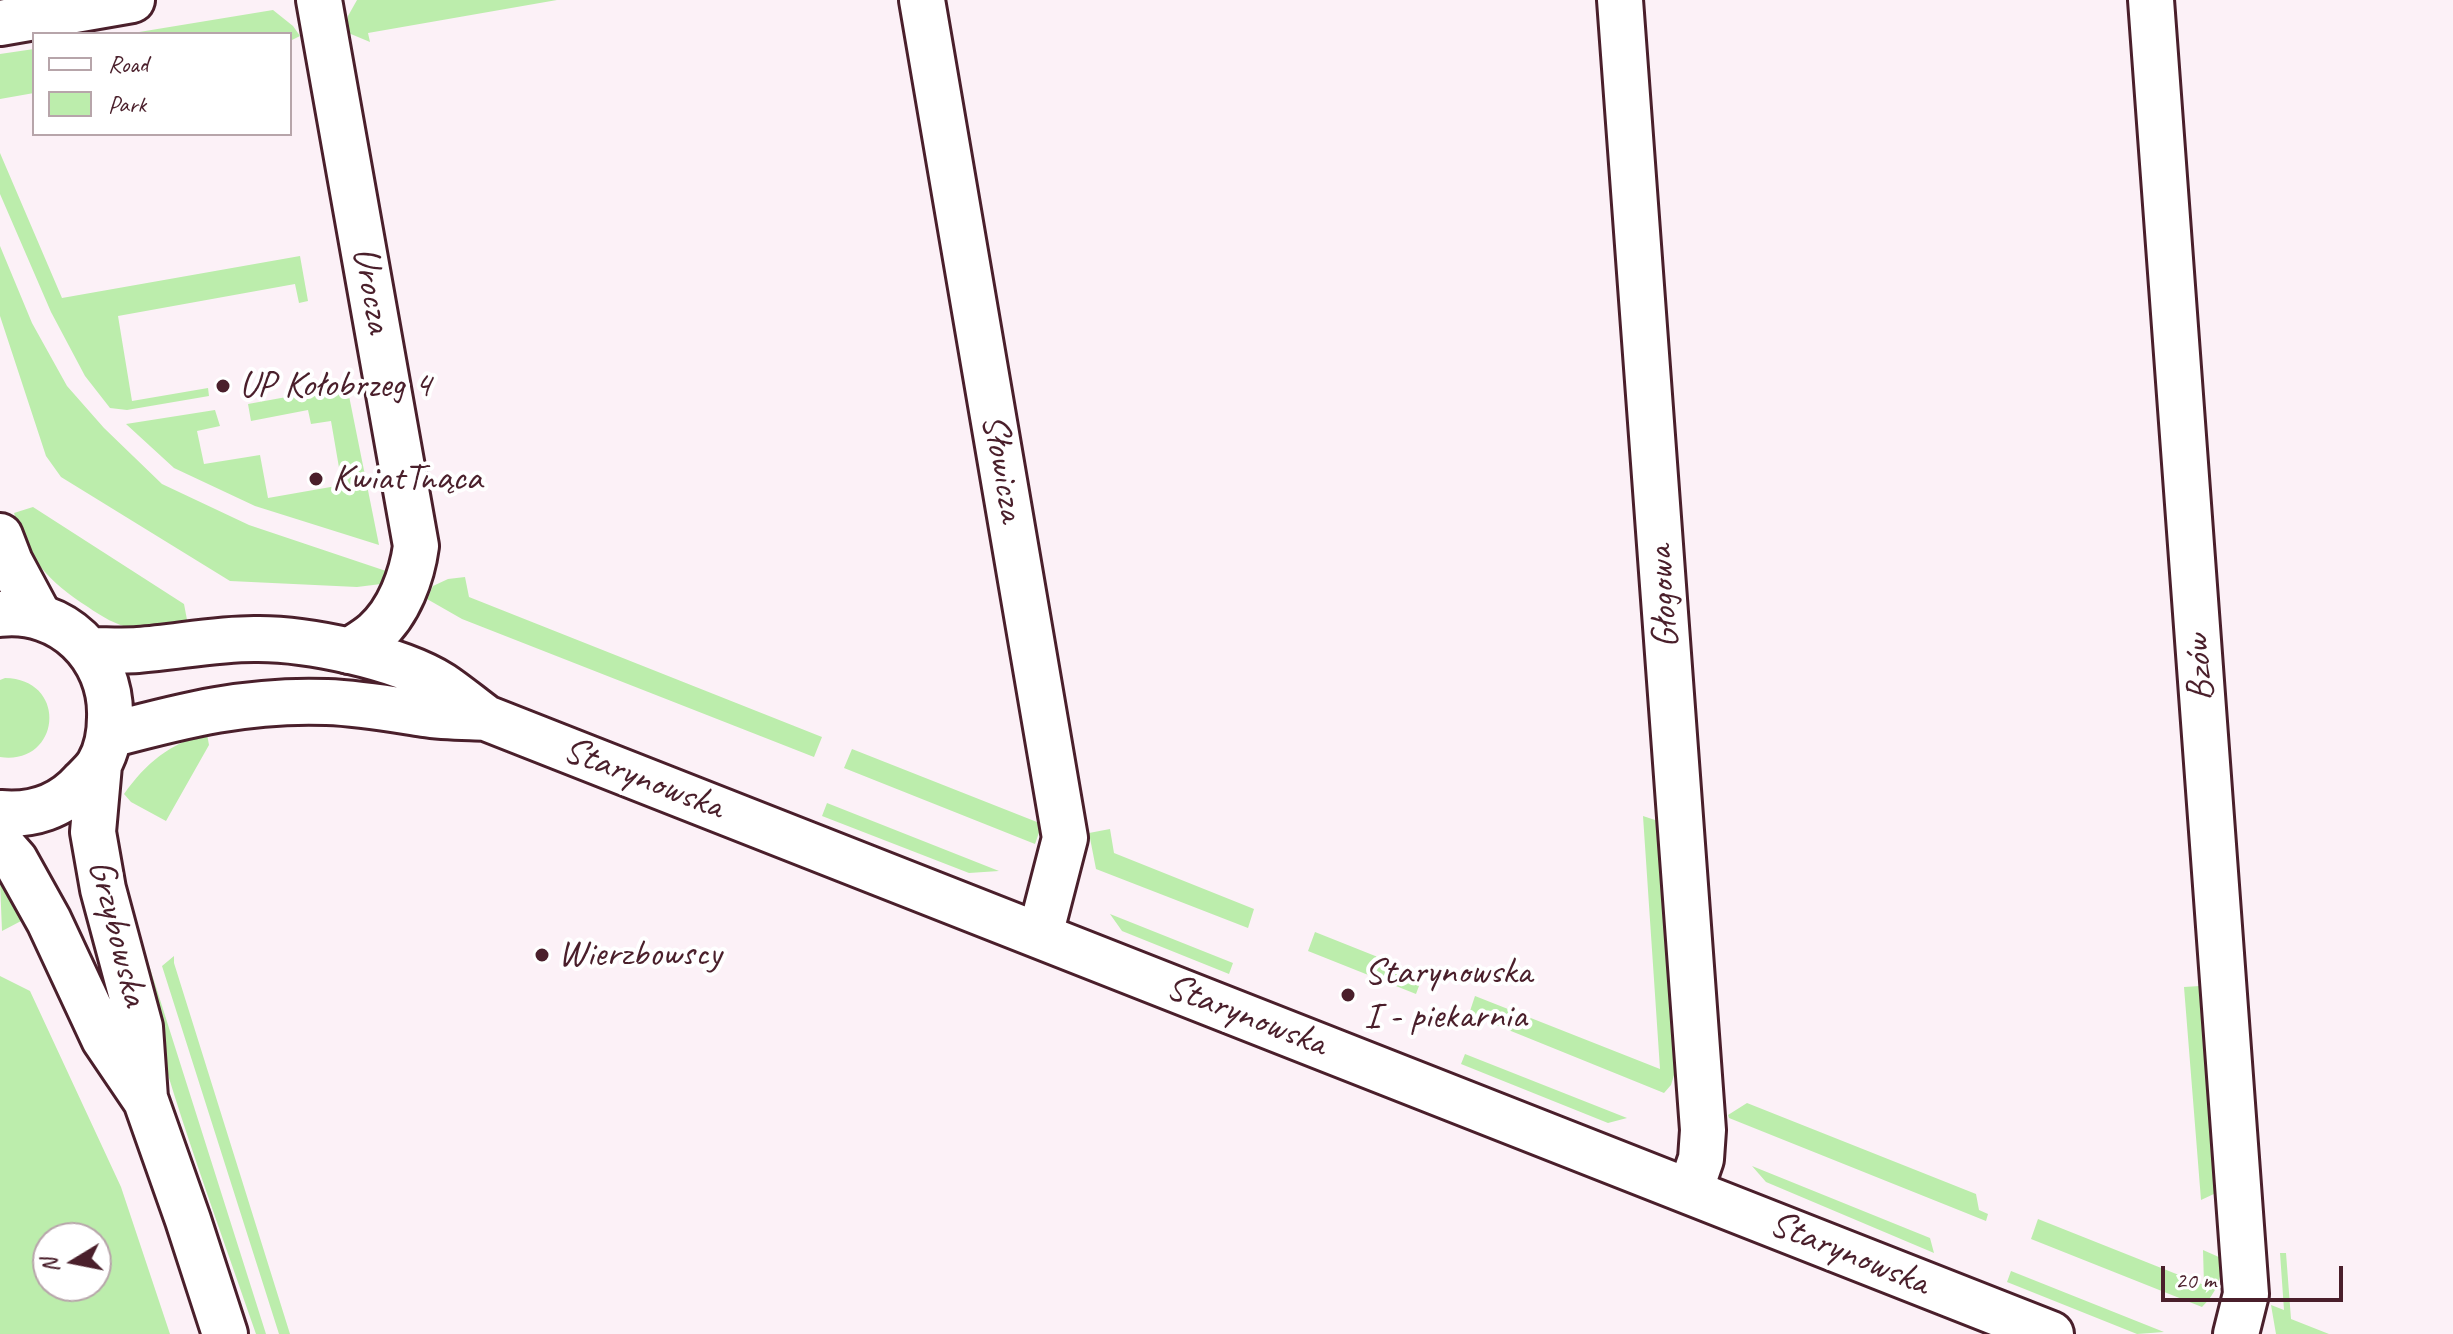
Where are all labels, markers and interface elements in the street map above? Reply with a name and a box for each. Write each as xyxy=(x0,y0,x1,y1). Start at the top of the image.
legend xyxy=(32,32,292,136)
text: Road xyxy=(108,49,148,79)
text: Park xyxy=(108,89,146,119)
street label: Urocza xyxy=(341,244,401,336)
place label: UP Kołobrzeg 4 xyxy=(239,363,431,409)
marker: UP Kołobrzeg 4 xyxy=(214,377,232,395)
street label: Słowicza xyxy=(970,411,1034,525)
place label: KwiatTnąca xyxy=(332,456,482,502)
marker: KwiatTnąca xyxy=(307,470,325,488)
street label: Głogowa xyxy=(1638,544,1690,650)
street label: Bzów xyxy=(2175,633,2225,703)
street label: Starynowska xyxy=(557,728,729,830)
street label: Grzybowska xyxy=(77,855,157,1011)
place label: Wierzbowscy xyxy=(558,932,721,978)
marker: Wierzbowscy xyxy=(533,946,551,964)
place label: Starynowska I - piekarnia xyxy=(1364,950,1532,1040)
street label: Starynowska xyxy=(1160,965,1332,1067)
marker: Starynowska I - piekarnia xyxy=(1339,986,1357,1004)
street label: Starynowska xyxy=(1763,1201,1935,1307)
north arrow xyxy=(32,1222,112,1302)
scale bar xyxy=(2165,1250,2347,1300)
text: N xyxy=(35,1257,65,1275)
text: 20 m xyxy=(2175,1265,2216,1295)

